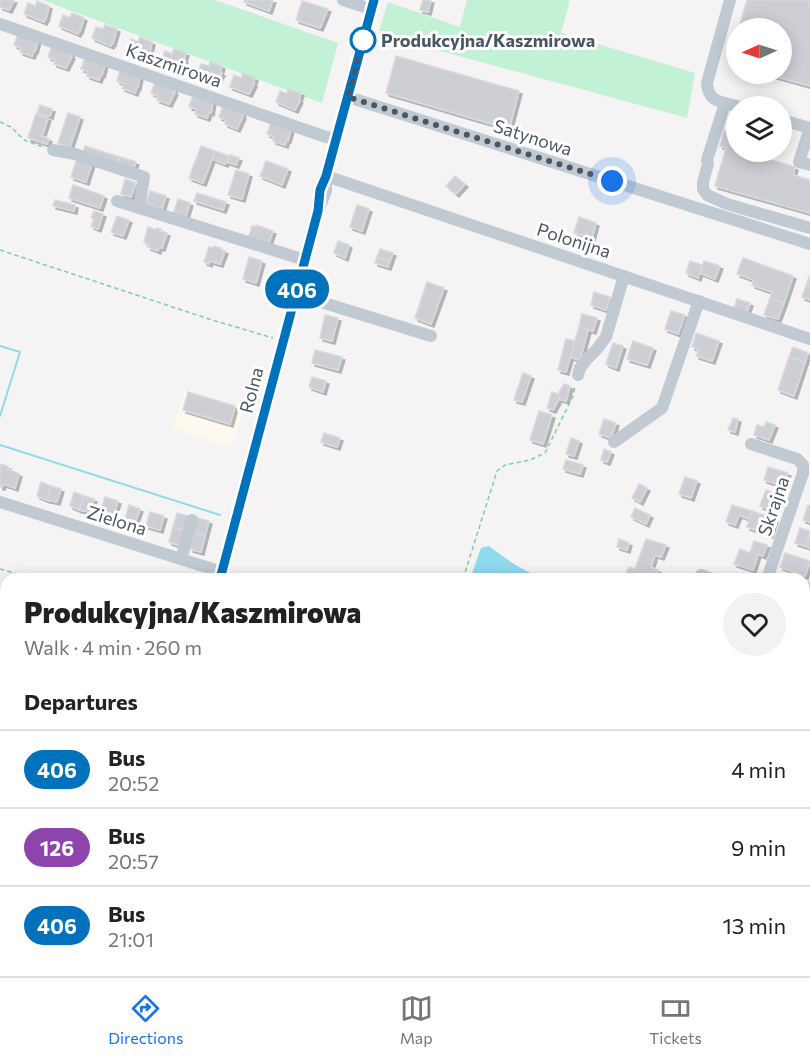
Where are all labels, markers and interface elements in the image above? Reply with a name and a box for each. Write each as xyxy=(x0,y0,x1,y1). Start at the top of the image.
north arrow xyxy=(726,18,792,84)
map controls xyxy=(726,18,792,162)
marker: Produkcyjna/Kaszmirowa xyxy=(350,27,376,53)
place label: Produkcyjna/Kaszmirowa xyxy=(381,29,595,51)
street label: Kaszmirowa xyxy=(123,38,225,92)
button: layers xyxy=(726,96,792,162)
street label: Satynowa xyxy=(491,114,575,160)
your location xyxy=(597,166,627,196)
street label: Polonijna xyxy=(534,218,614,262)
line badge: 406 xyxy=(262,270,332,308)
text: 406 xyxy=(277,277,317,302)
street label: Rolna xyxy=(234,365,268,415)
street label: Skrajna xyxy=(753,474,793,538)
street label: Zielona xyxy=(84,501,150,539)
button: heart xyxy=(723,593,786,656)
text: Produkcyjna/Kaszmirowa xyxy=(24,595,361,629)
text: Walk · 4 min · 260 m xyxy=(24,635,202,659)
text: Departures xyxy=(24,688,138,715)
text: Bus xyxy=(108,744,145,771)
text: 4 min xyxy=(731,756,786,783)
text: 406 xyxy=(37,757,77,782)
text: 20:52 xyxy=(108,771,159,795)
text: Bus xyxy=(108,822,145,849)
text: 9 min xyxy=(731,834,786,861)
text: 126 xyxy=(40,835,74,860)
text: 20:57 xyxy=(108,849,159,873)
text: Bus xyxy=(108,900,145,927)
text: 13 min xyxy=(722,912,786,939)
text: 406 xyxy=(37,913,77,938)
text: 21:01 xyxy=(108,927,154,951)
tab: Directions xyxy=(108,992,183,1047)
tab: Map xyxy=(400,992,433,1047)
tab: Tickets xyxy=(649,992,702,1047)

